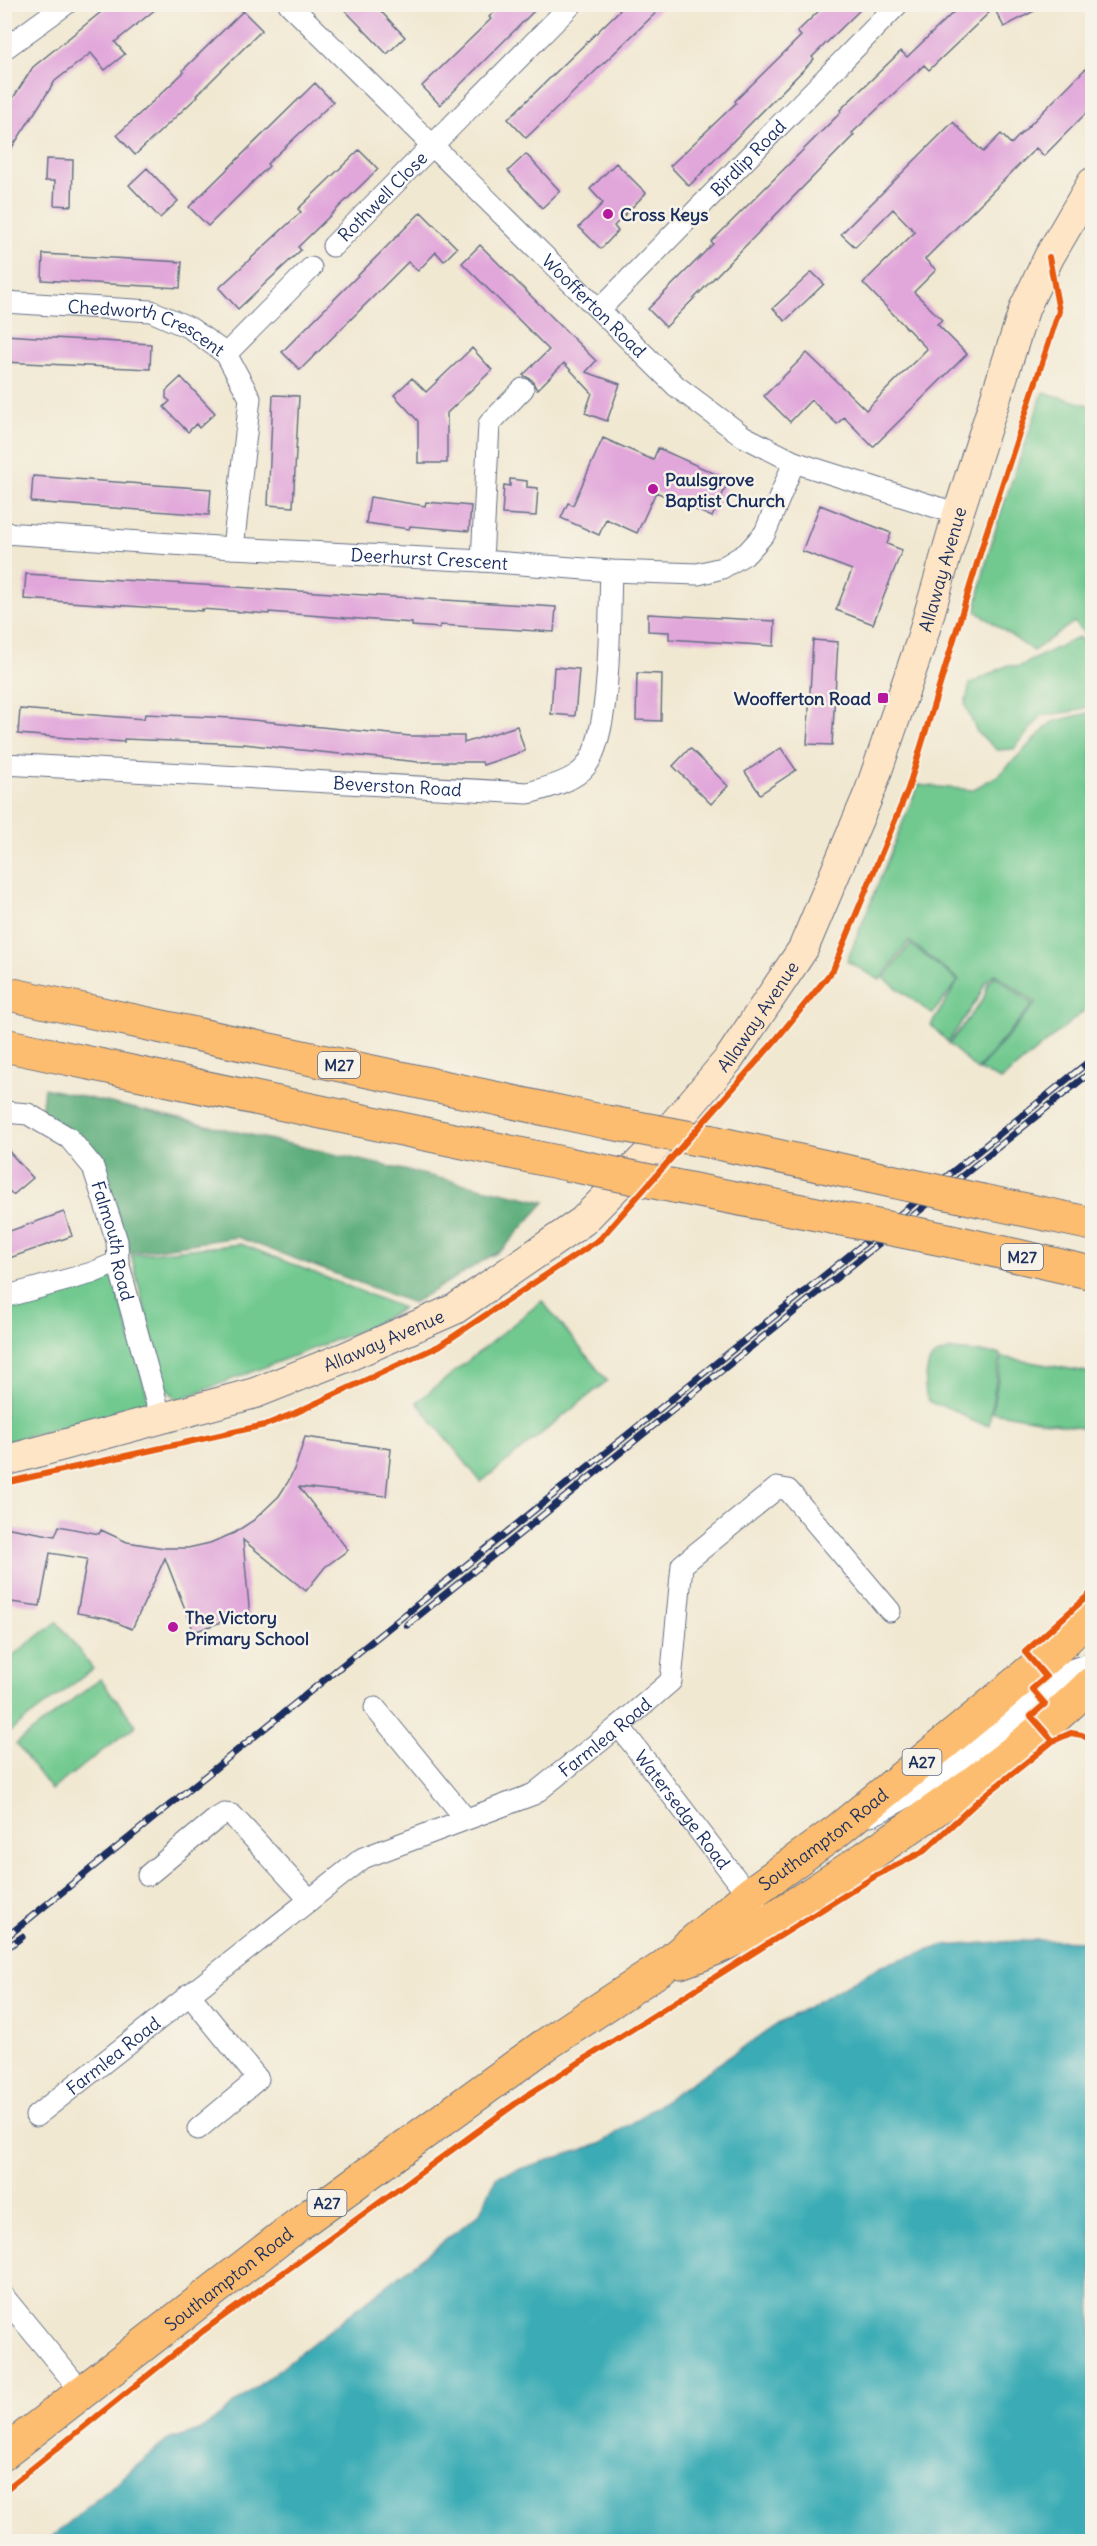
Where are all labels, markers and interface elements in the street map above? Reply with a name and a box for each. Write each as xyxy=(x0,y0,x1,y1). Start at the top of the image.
street label: Birdlip Road xyxy=(705,114,791,201)
street label: Rothwell Close xyxy=(333,146,432,246)
place label: Cross Keys xyxy=(620,203,709,226)
marker: Cross Keys xyxy=(601,207,615,221)
street label: Woofferton Road xyxy=(537,249,652,362)
street label: Chedworth Crescent xyxy=(67,294,229,361)
place label: Paulsgrove Baptist Church xyxy=(665,468,786,512)
marker: Paulsgrove Baptist Church xyxy=(646,482,660,496)
street label: Allaway Avenue xyxy=(913,504,971,634)
street label: Deerhurst Crescent xyxy=(350,543,509,574)
place label: Woofferton Road xyxy=(734,687,871,710)
marker: Woofferton Road xyxy=(876,691,890,705)
street label: Beverston Road xyxy=(333,771,463,801)
street label: Allaway Avenue xyxy=(712,956,803,1076)
road number: M27 xyxy=(318,1052,360,1078)
street label: Falmouth Road xyxy=(87,1178,140,1304)
road number: M27 xyxy=(1001,1244,1043,1270)
street label: Allaway Avenue xyxy=(320,1304,447,1376)
place label: The Victory Primary School xyxy=(185,1606,309,1650)
marker: The Victory Primary School xyxy=(166,1620,180,1634)
street label: Farmlea Road xyxy=(554,1692,656,1782)
street label: Watersedge Road xyxy=(630,1745,736,1874)
road number: A27 xyxy=(902,1749,942,1775)
street label: Southampton Road xyxy=(754,1782,893,1895)
street label: Farmlea Road xyxy=(61,2011,165,2099)
road number: A27 xyxy=(308,2190,346,2216)
street label: Southampton Road xyxy=(159,2221,297,2336)

